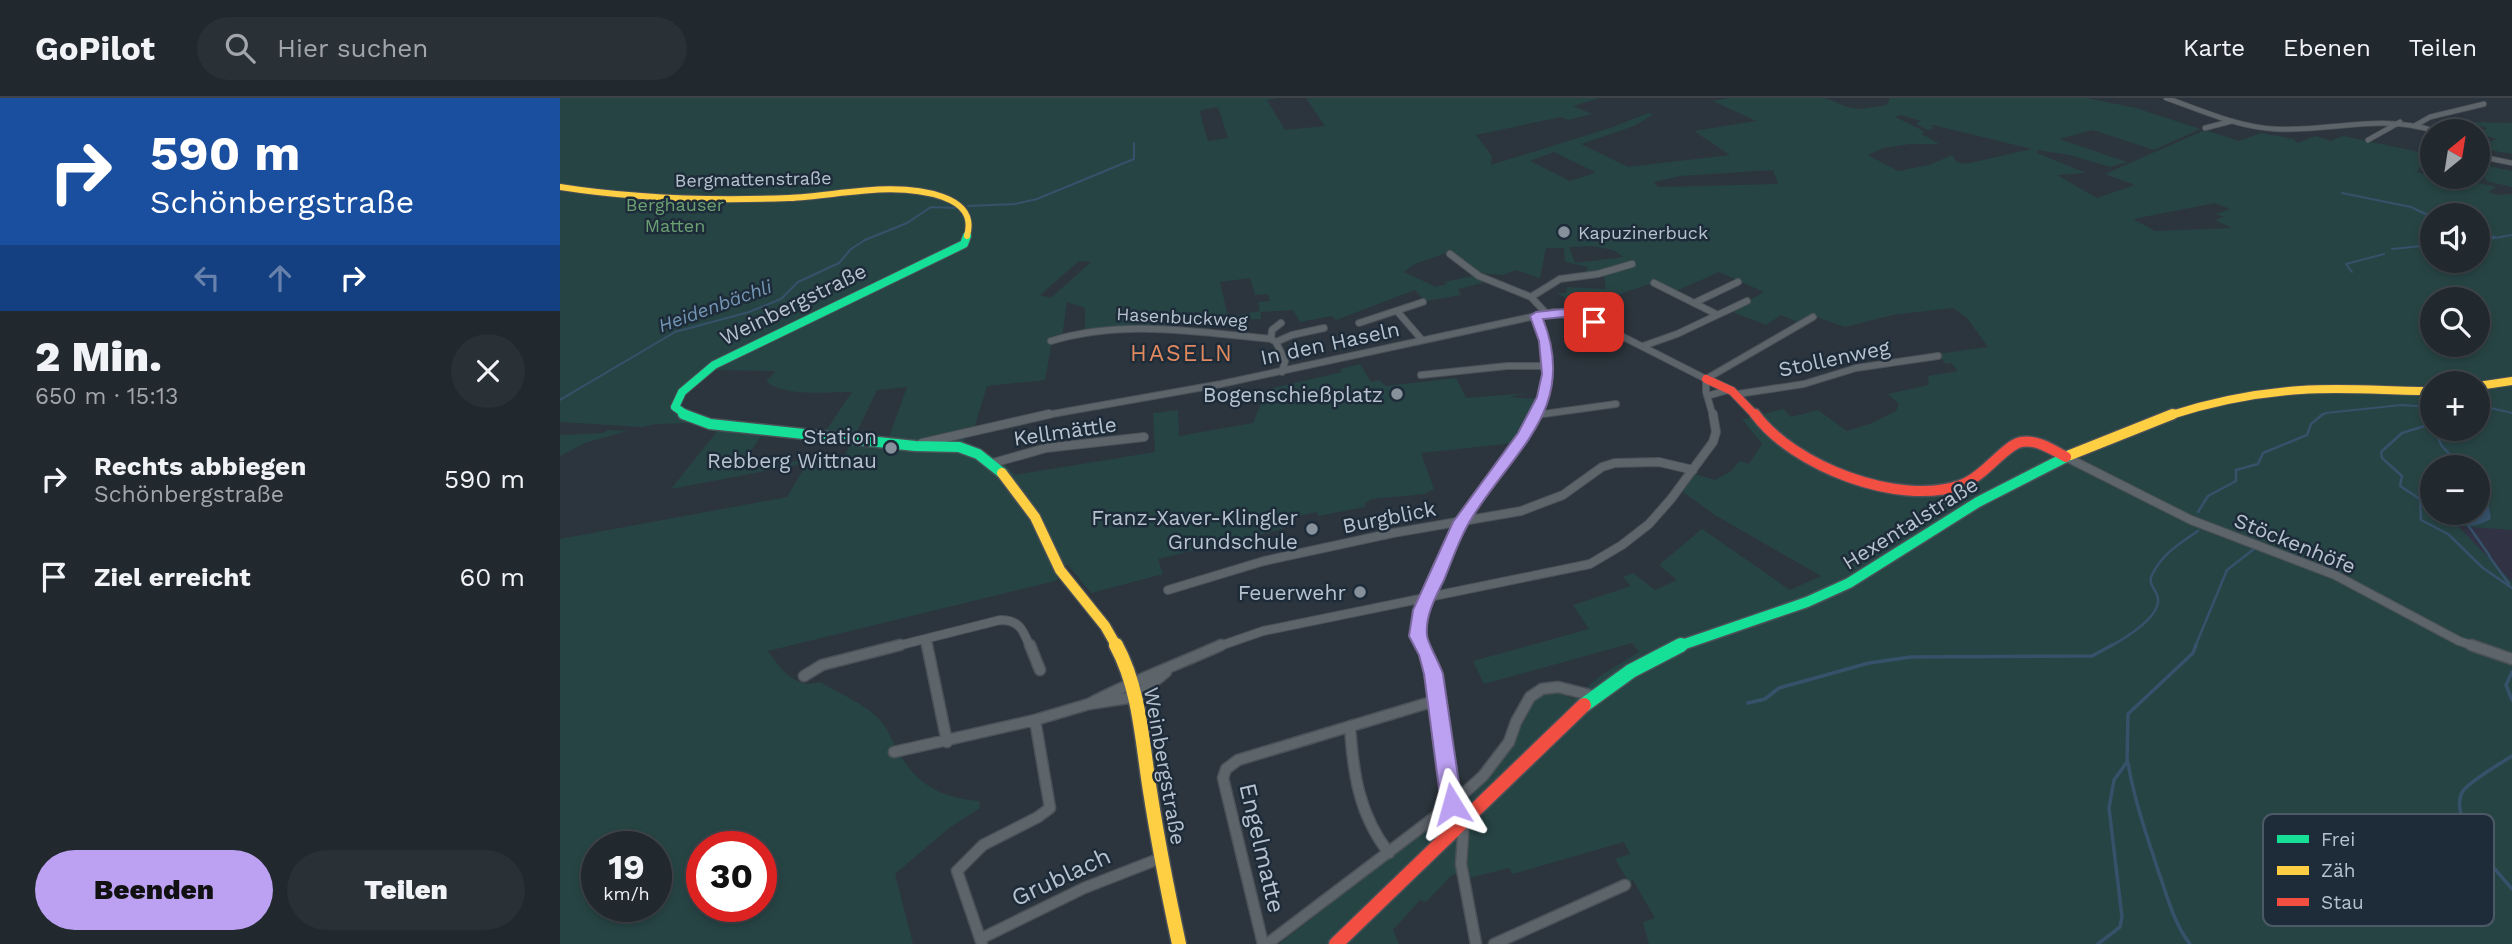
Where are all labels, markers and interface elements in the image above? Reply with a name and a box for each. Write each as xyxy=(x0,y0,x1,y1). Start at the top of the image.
search box xyxy=(197,17,687,80)
text: GoPilot xyxy=(35,29,155,68)
icon: search xyxy=(221,29,259,67)
text: Hier suchen xyxy=(277,33,428,63)
text: Karte xyxy=(2183,34,2245,62)
text: Ebenen xyxy=(2283,34,2371,62)
text: Teilen xyxy=(2409,34,2477,62)
north arrow xyxy=(2420,119,2490,189)
map controls xyxy=(2420,119,2490,525)
text: 590 m xyxy=(150,124,300,182)
icon: right xyxy=(35,126,126,217)
street label: Bergmattenstraße xyxy=(674,167,832,191)
text: Schönbergstraße xyxy=(150,183,414,221)
park label: Berghauser Matten xyxy=(626,194,724,236)
button: sound xyxy=(2420,203,2490,273)
place label: Kapuzinerbuck xyxy=(1578,222,1708,243)
marker: Kapuzinerbuck xyxy=(1556,224,1572,240)
street label: Weinbergstraße xyxy=(716,258,870,350)
icon: left xyxy=(188,259,226,297)
icon: ahead xyxy=(261,259,299,297)
icon: right xyxy=(334,259,372,297)
water label: Heidenbächli xyxy=(655,274,776,337)
button: search xyxy=(2420,287,2490,357)
pin xyxy=(1564,292,1624,352)
street label: Hasenbuckweg xyxy=(1116,303,1249,331)
icon: arrive xyxy=(1575,303,1613,341)
street label: In den Haseln xyxy=(1258,316,1402,370)
text: 2 Min. xyxy=(35,332,162,381)
button: close xyxy=(451,334,525,408)
street label: Stollenweg xyxy=(1776,334,1893,382)
district label: HASELN xyxy=(1130,340,1234,367)
button: + xyxy=(2420,371,2490,441)
place label: Bogenschießplatz xyxy=(1203,382,1383,407)
text: 650 m · 15:13 xyxy=(35,383,178,410)
marker: Bogenschießplatz xyxy=(1389,386,1405,402)
street label: Kellmättle xyxy=(1012,411,1118,451)
place label: Station Rebberg Wittnau xyxy=(707,424,877,473)
marker: Station Rebberg Wittnau xyxy=(883,440,899,456)
text: Rechts abbiegen xyxy=(94,451,306,481)
button: − xyxy=(2420,455,2490,525)
icon: right xyxy=(35,460,73,498)
text: 590 m xyxy=(444,464,525,494)
street label: Hexentalstraße xyxy=(1838,471,1982,575)
text: Schönbergstraße xyxy=(94,481,284,508)
street label: Burgblick xyxy=(1340,496,1438,538)
place label: Franz-Xaver-Klingler Grundschule xyxy=(1091,505,1298,554)
street label: Stöckenhöfe xyxy=(2231,507,2359,579)
marker: Franz-Xaver-Klingler Grundschule xyxy=(1304,521,1320,537)
icon: arrive xyxy=(35,558,73,596)
text: Ziel erreicht xyxy=(94,562,251,592)
text: 60 m xyxy=(459,562,525,592)
place label: Feuerwehr xyxy=(1238,580,1346,605)
marker: Feuerwehr xyxy=(1352,584,1368,600)
street label: Weinbergstraße xyxy=(1139,685,1191,847)
position arrow xyxy=(1415,767,1489,841)
street label: Engelmatte xyxy=(1233,780,1291,916)
legend xyxy=(2263,814,2494,926)
text: Frei xyxy=(2321,828,2355,851)
speed limit sign: 30 xyxy=(686,831,777,922)
street label: Grublach xyxy=(1007,842,1115,912)
text: 19 xyxy=(608,846,645,888)
button: Beenden xyxy=(35,850,273,930)
button: Teilen xyxy=(287,850,525,930)
text: Zäh xyxy=(2321,859,2356,882)
text: km/h xyxy=(603,883,650,904)
text: Stau xyxy=(2321,891,2364,914)

